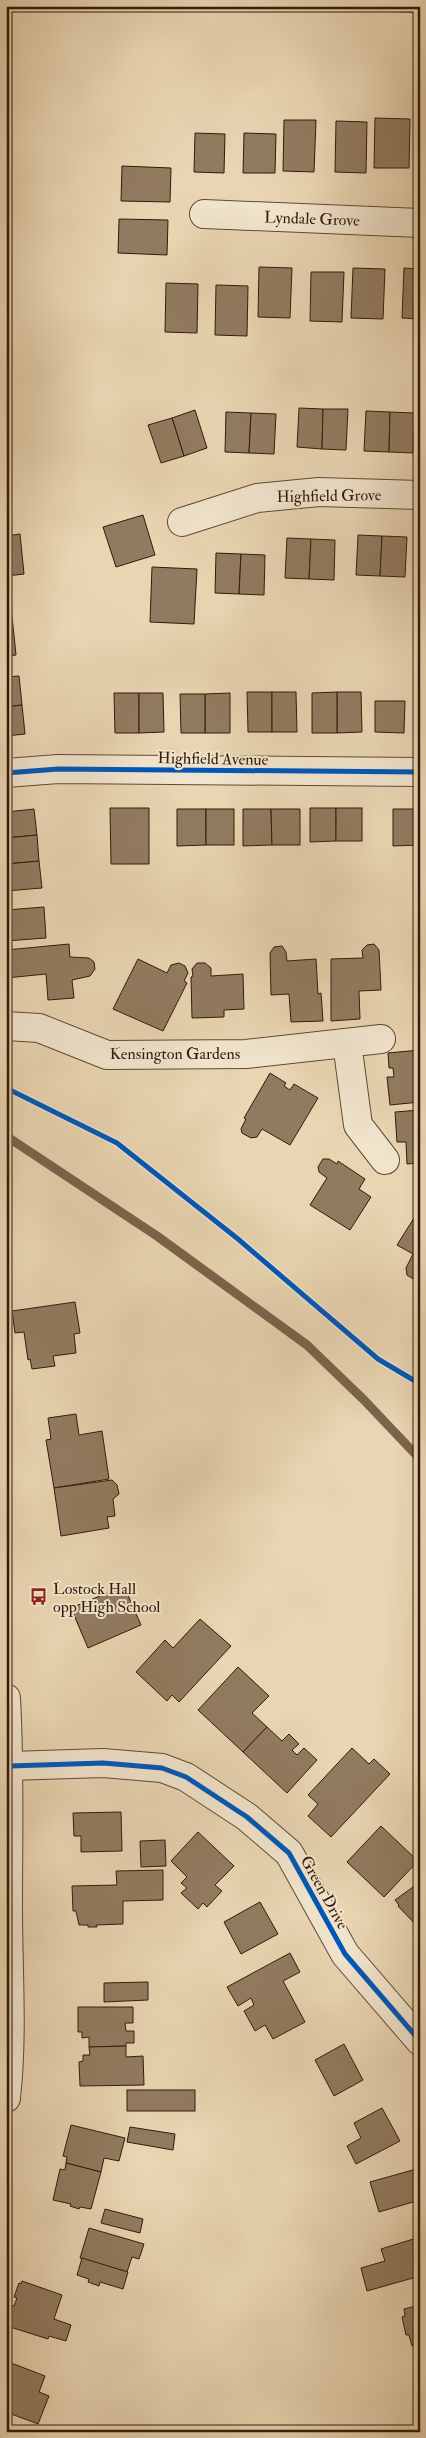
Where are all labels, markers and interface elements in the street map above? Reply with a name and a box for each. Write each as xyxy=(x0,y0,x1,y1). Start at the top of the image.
street label: Lyndale Grove xyxy=(264,207,360,231)
street label: Highfield Grove xyxy=(276,485,382,507)
street label: Highfield Avenue xyxy=(157,748,269,770)
street label: Kensington Gardens xyxy=(110,1044,240,1064)
place label: Lostock Hall opp High School xyxy=(53,1579,160,1618)
bus stop icon: Lostock Hall opp High School xyxy=(29,1587,49,1607)
street label: Green Drive xyxy=(296,1852,353,1933)

